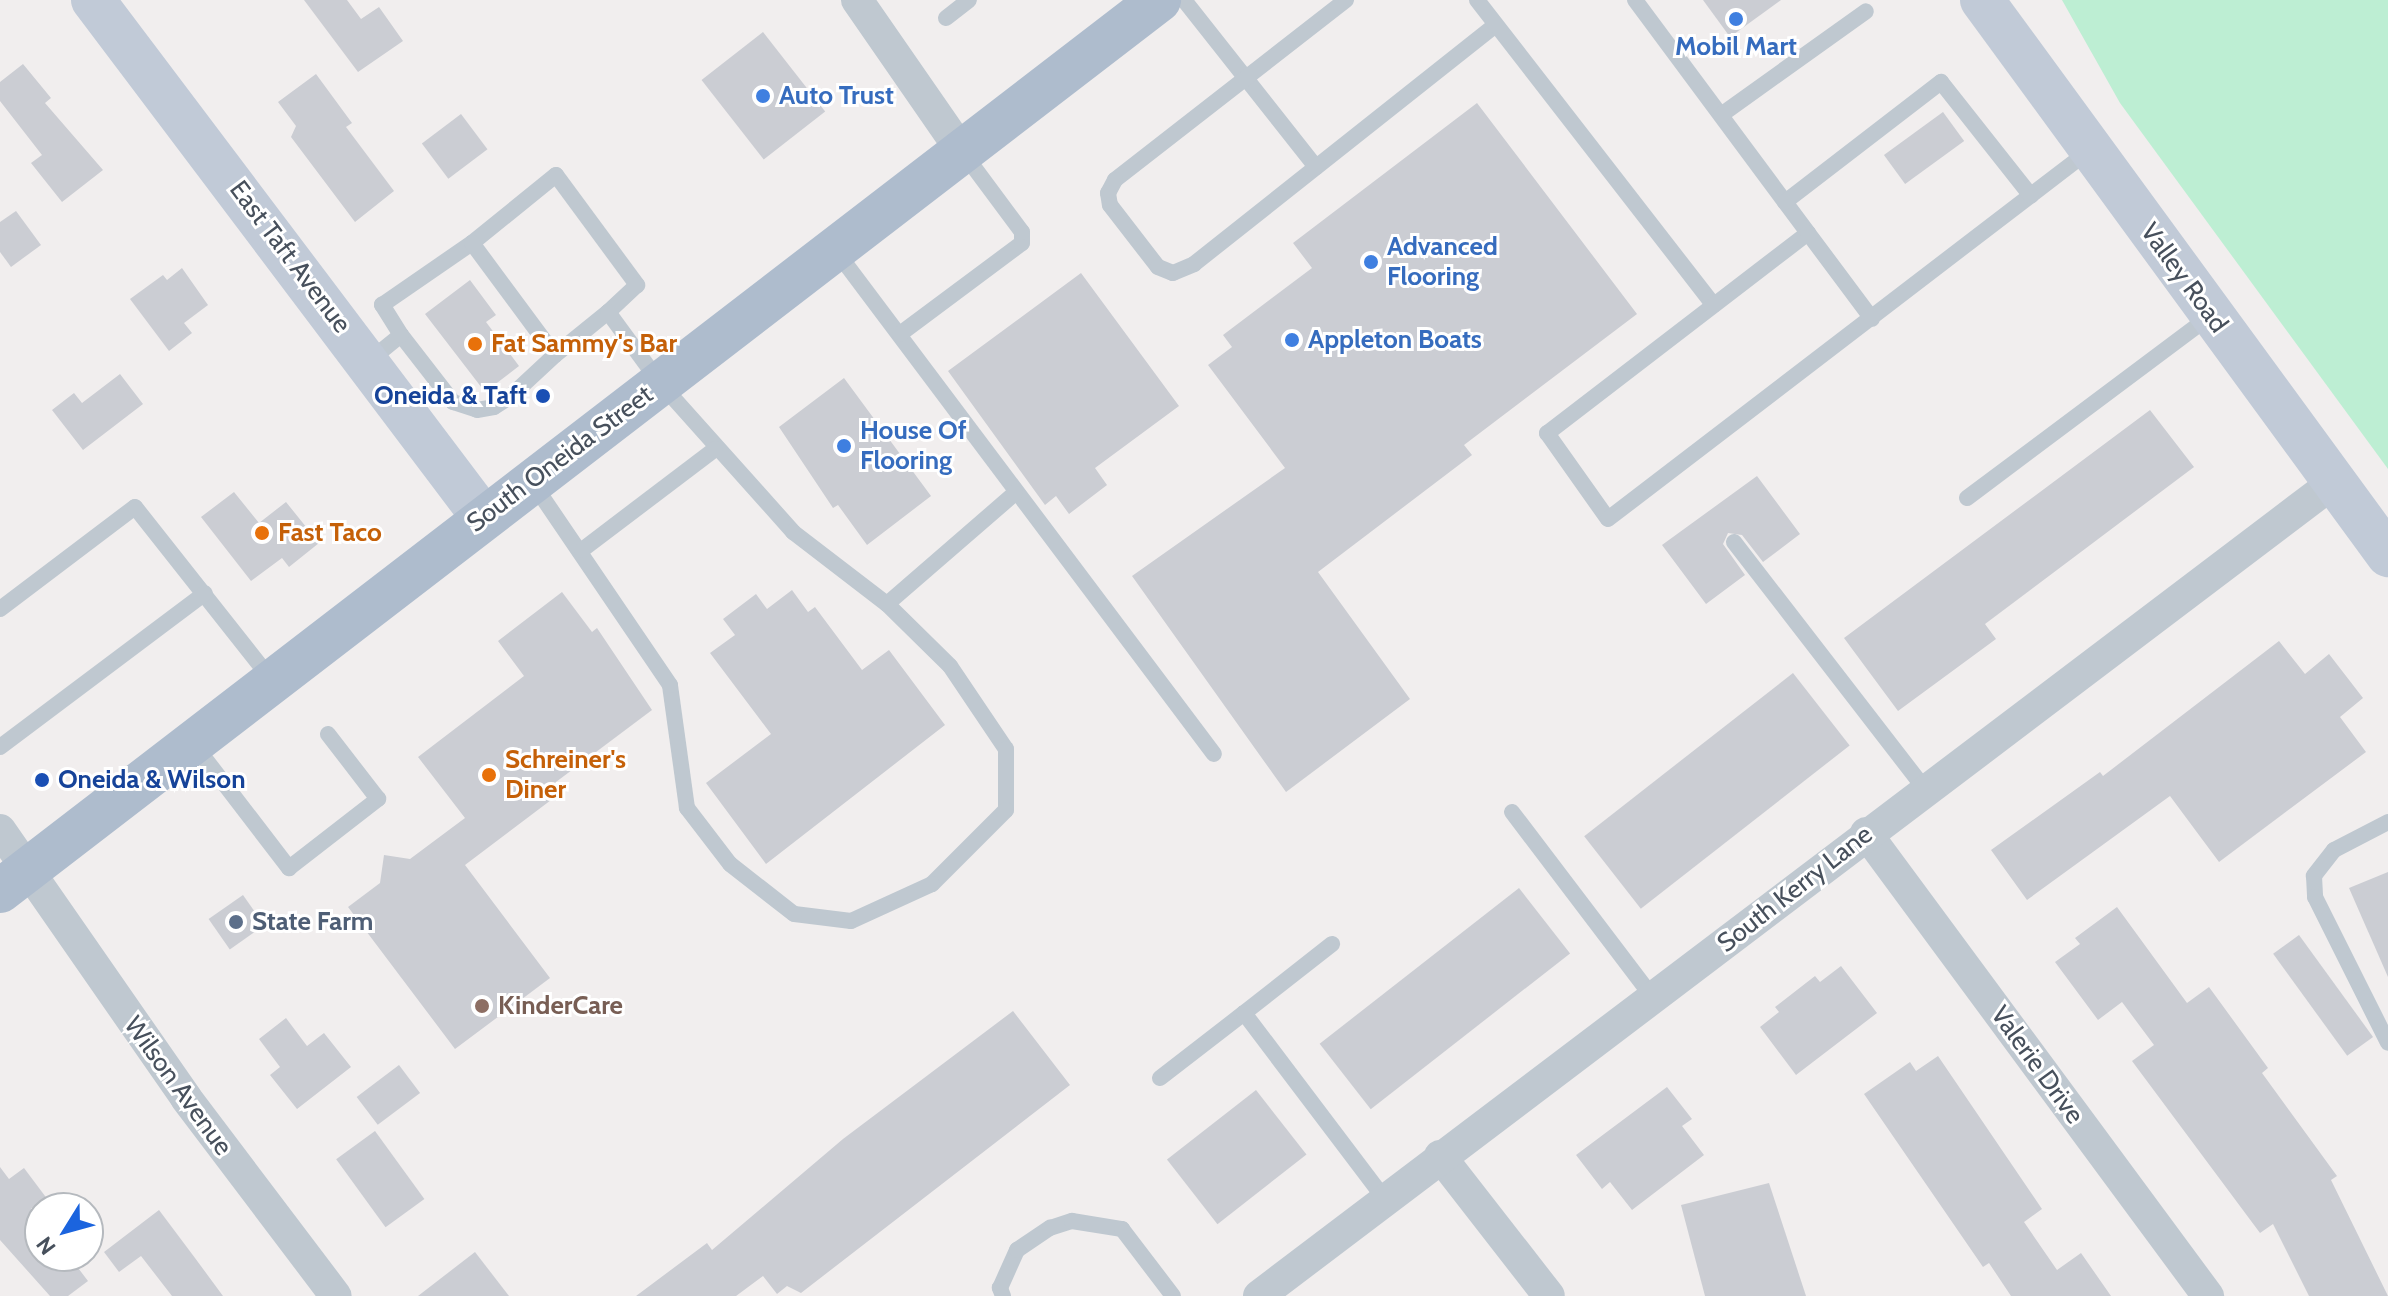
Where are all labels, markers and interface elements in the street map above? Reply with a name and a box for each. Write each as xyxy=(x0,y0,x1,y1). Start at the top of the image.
marker: Mobil Mart xyxy=(1727,10,1745,28)
place label: Mobil Mart xyxy=(1675,31,1797,63)
place label: Auto Trust xyxy=(779,80,894,112)
marker: Auto Trust xyxy=(754,87,772,105)
street label: East Taft Avenue xyxy=(223,175,357,339)
street label: Valley Road xyxy=(2134,217,2234,339)
place label: Advanced Flooring xyxy=(1387,231,1498,292)
marker: Advanced Flooring xyxy=(1362,253,1380,271)
place label: Appleton Boats xyxy=(1308,324,1482,356)
place label: Fat Sammy's Bar xyxy=(491,328,677,360)
marker: Appleton Boats xyxy=(1283,331,1301,349)
marker: Fat Sammy's Bar xyxy=(466,335,484,353)
street label: South Oneida Street xyxy=(461,379,659,539)
place label: Oneida & Taft xyxy=(374,380,527,412)
marker: Oneida & Taft xyxy=(534,387,552,405)
place label: House Of Flooring xyxy=(860,415,966,476)
marker: House Of Flooring xyxy=(835,437,853,455)
place label: Fast Taco xyxy=(278,517,382,549)
marker: Fast Taco xyxy=(253,524,271,542)
place label: Schreiner's Diner xyxy=(505,744,626,806)
place label: Oneida & Wilson xyxy=(58,764,246,796)
marker: Schreiner's Diner xyxy=(480,766,498,784)
marker: Oneida & Wilson xyxy=(33,771,51,789)
street label: South Kerry Lane xyxy=(1711,819,1879,959)
place label: State Farm xyxy=(252,906,373,938)
marker: State Farm xyxy=(227,913,245,931)
place label: KinderCare xyxy=(498,990,623,1022)
marker: KinderCare xyxy=(473,997,491,1015)
street label: Valerie Drive xyxy=(1984,1000,2090,1130)
street label: Wilson Avenue xyxy=(117,1010,239,1162)
north arrow xyxy=(24,1192,104,1272)
text: N xyxy=(31,1231,61,1260)

